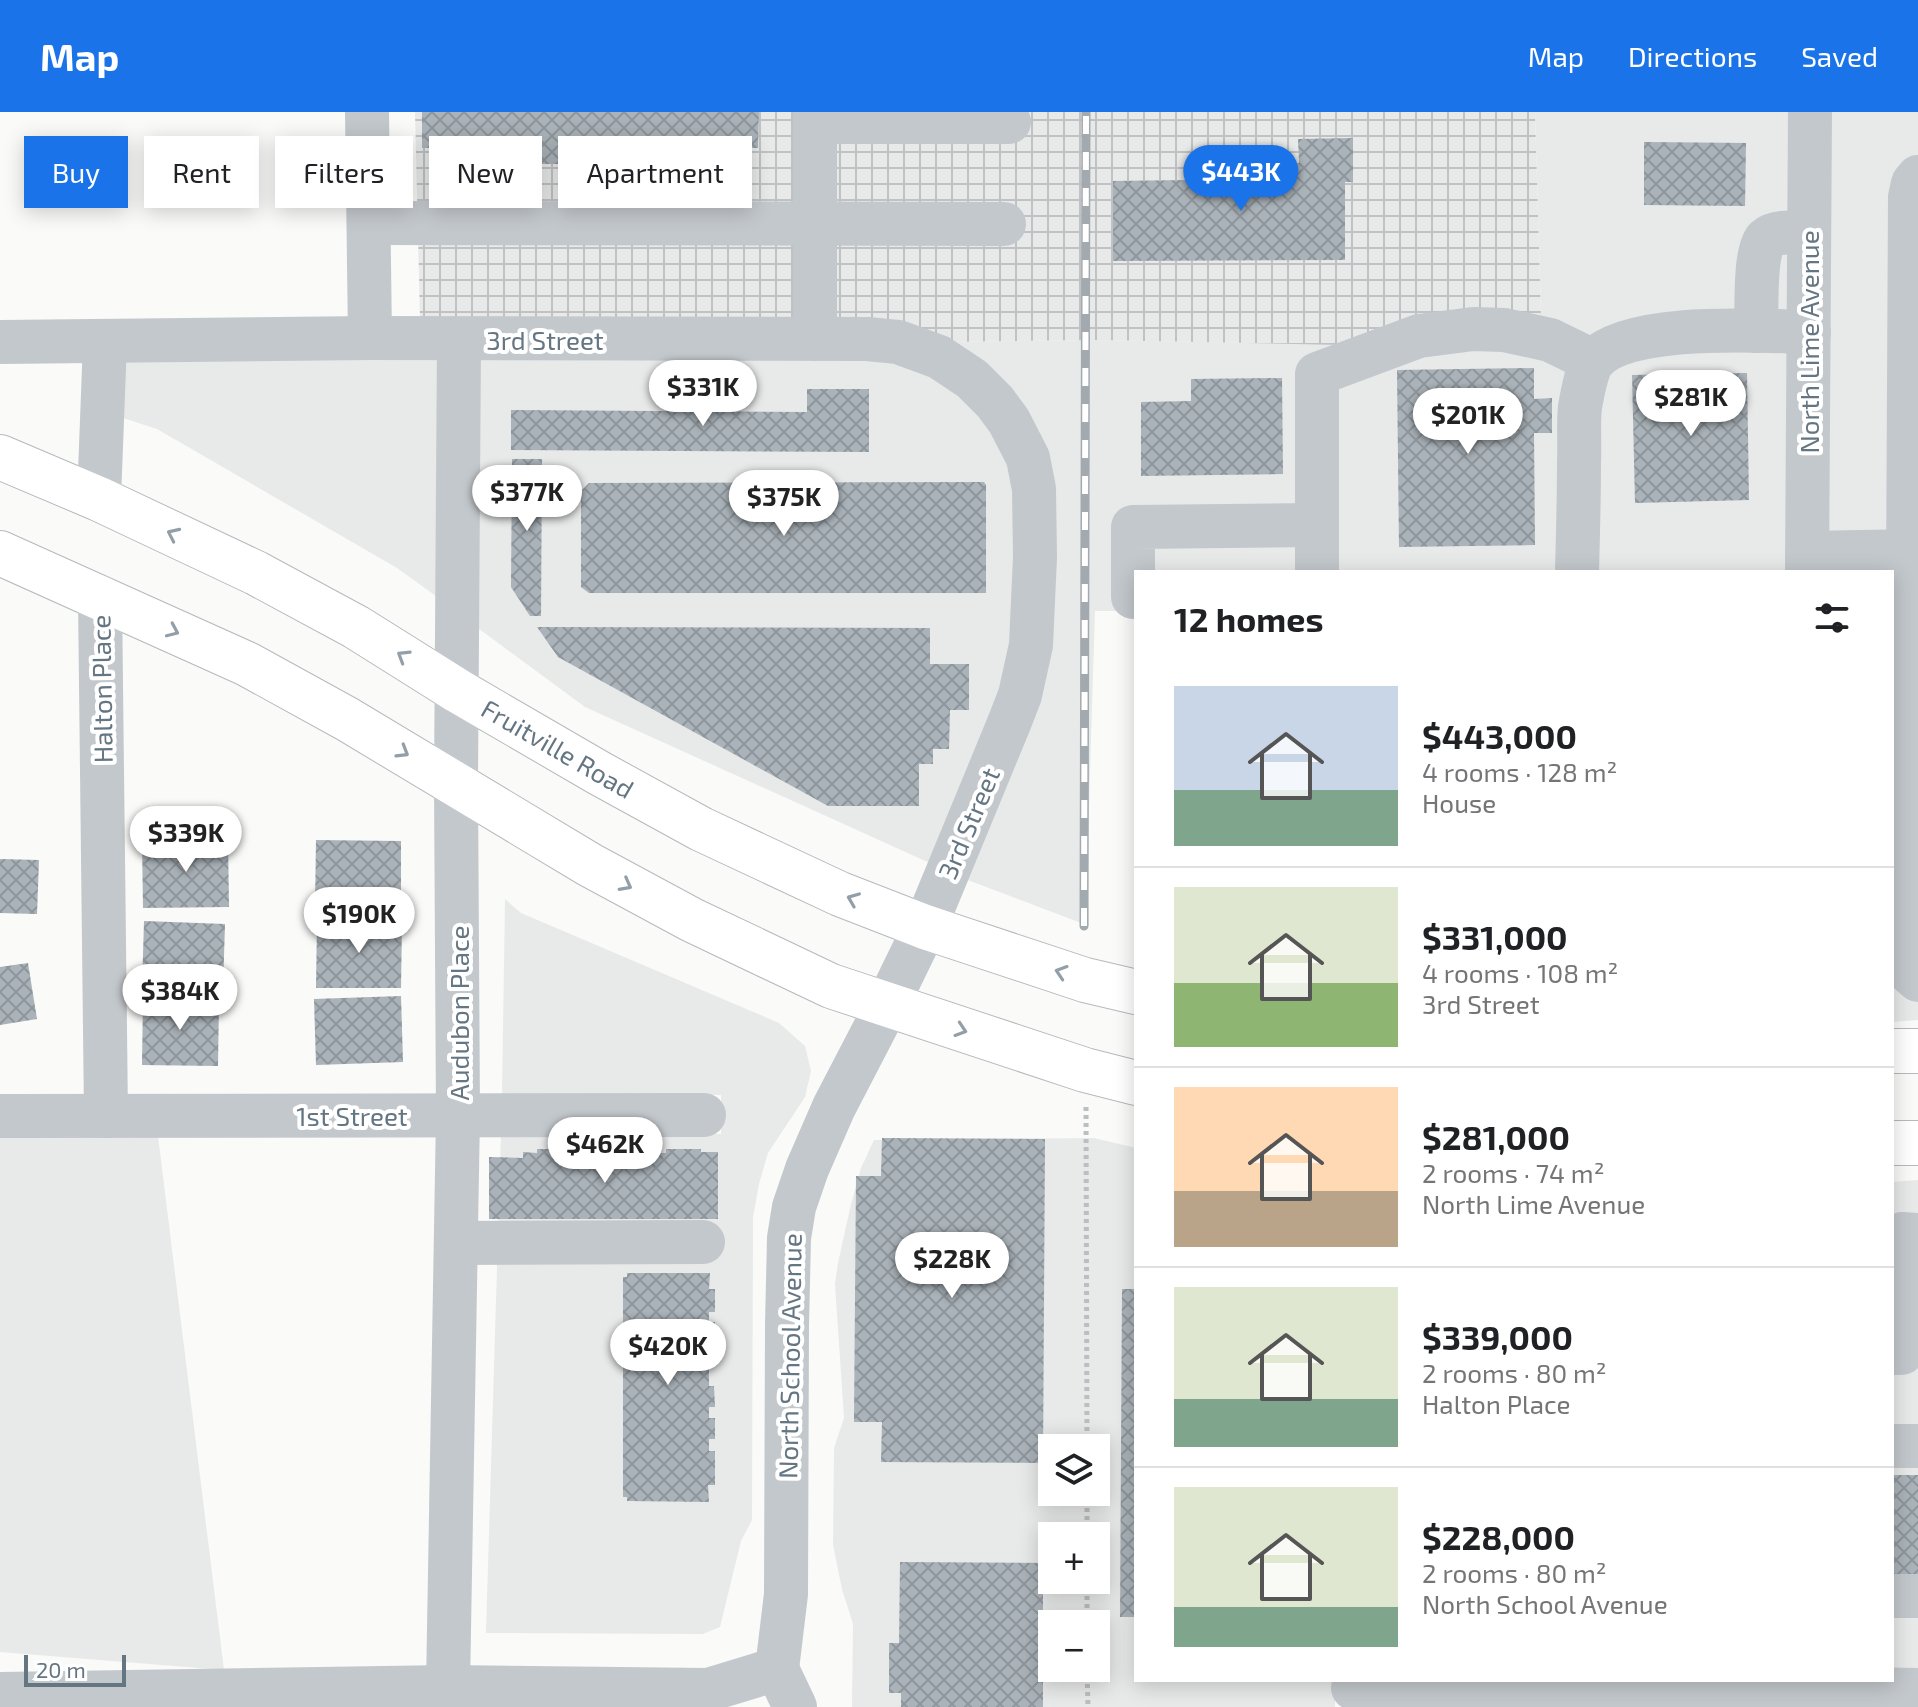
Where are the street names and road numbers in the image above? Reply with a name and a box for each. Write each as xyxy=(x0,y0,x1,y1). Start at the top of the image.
street label: North Lime Avenue xyxy=(1793,230,1824,454)
street label: 3rd Street xyxy=(486,324,604,355)
street label: Halton Place xyxy=(84,614,118,764)
street label: Fruitville Road xyxy=(476,692,640,804)
street label: 3rd Street xyxy=(931,763,1005,883)
street label: Audubon Place xyxy=(443,925,474,1101)
street label: 1st Street xyxy=(296,1100,408,1131)
street label: North School Avenue xyxy=(771,1233,807,1479)

